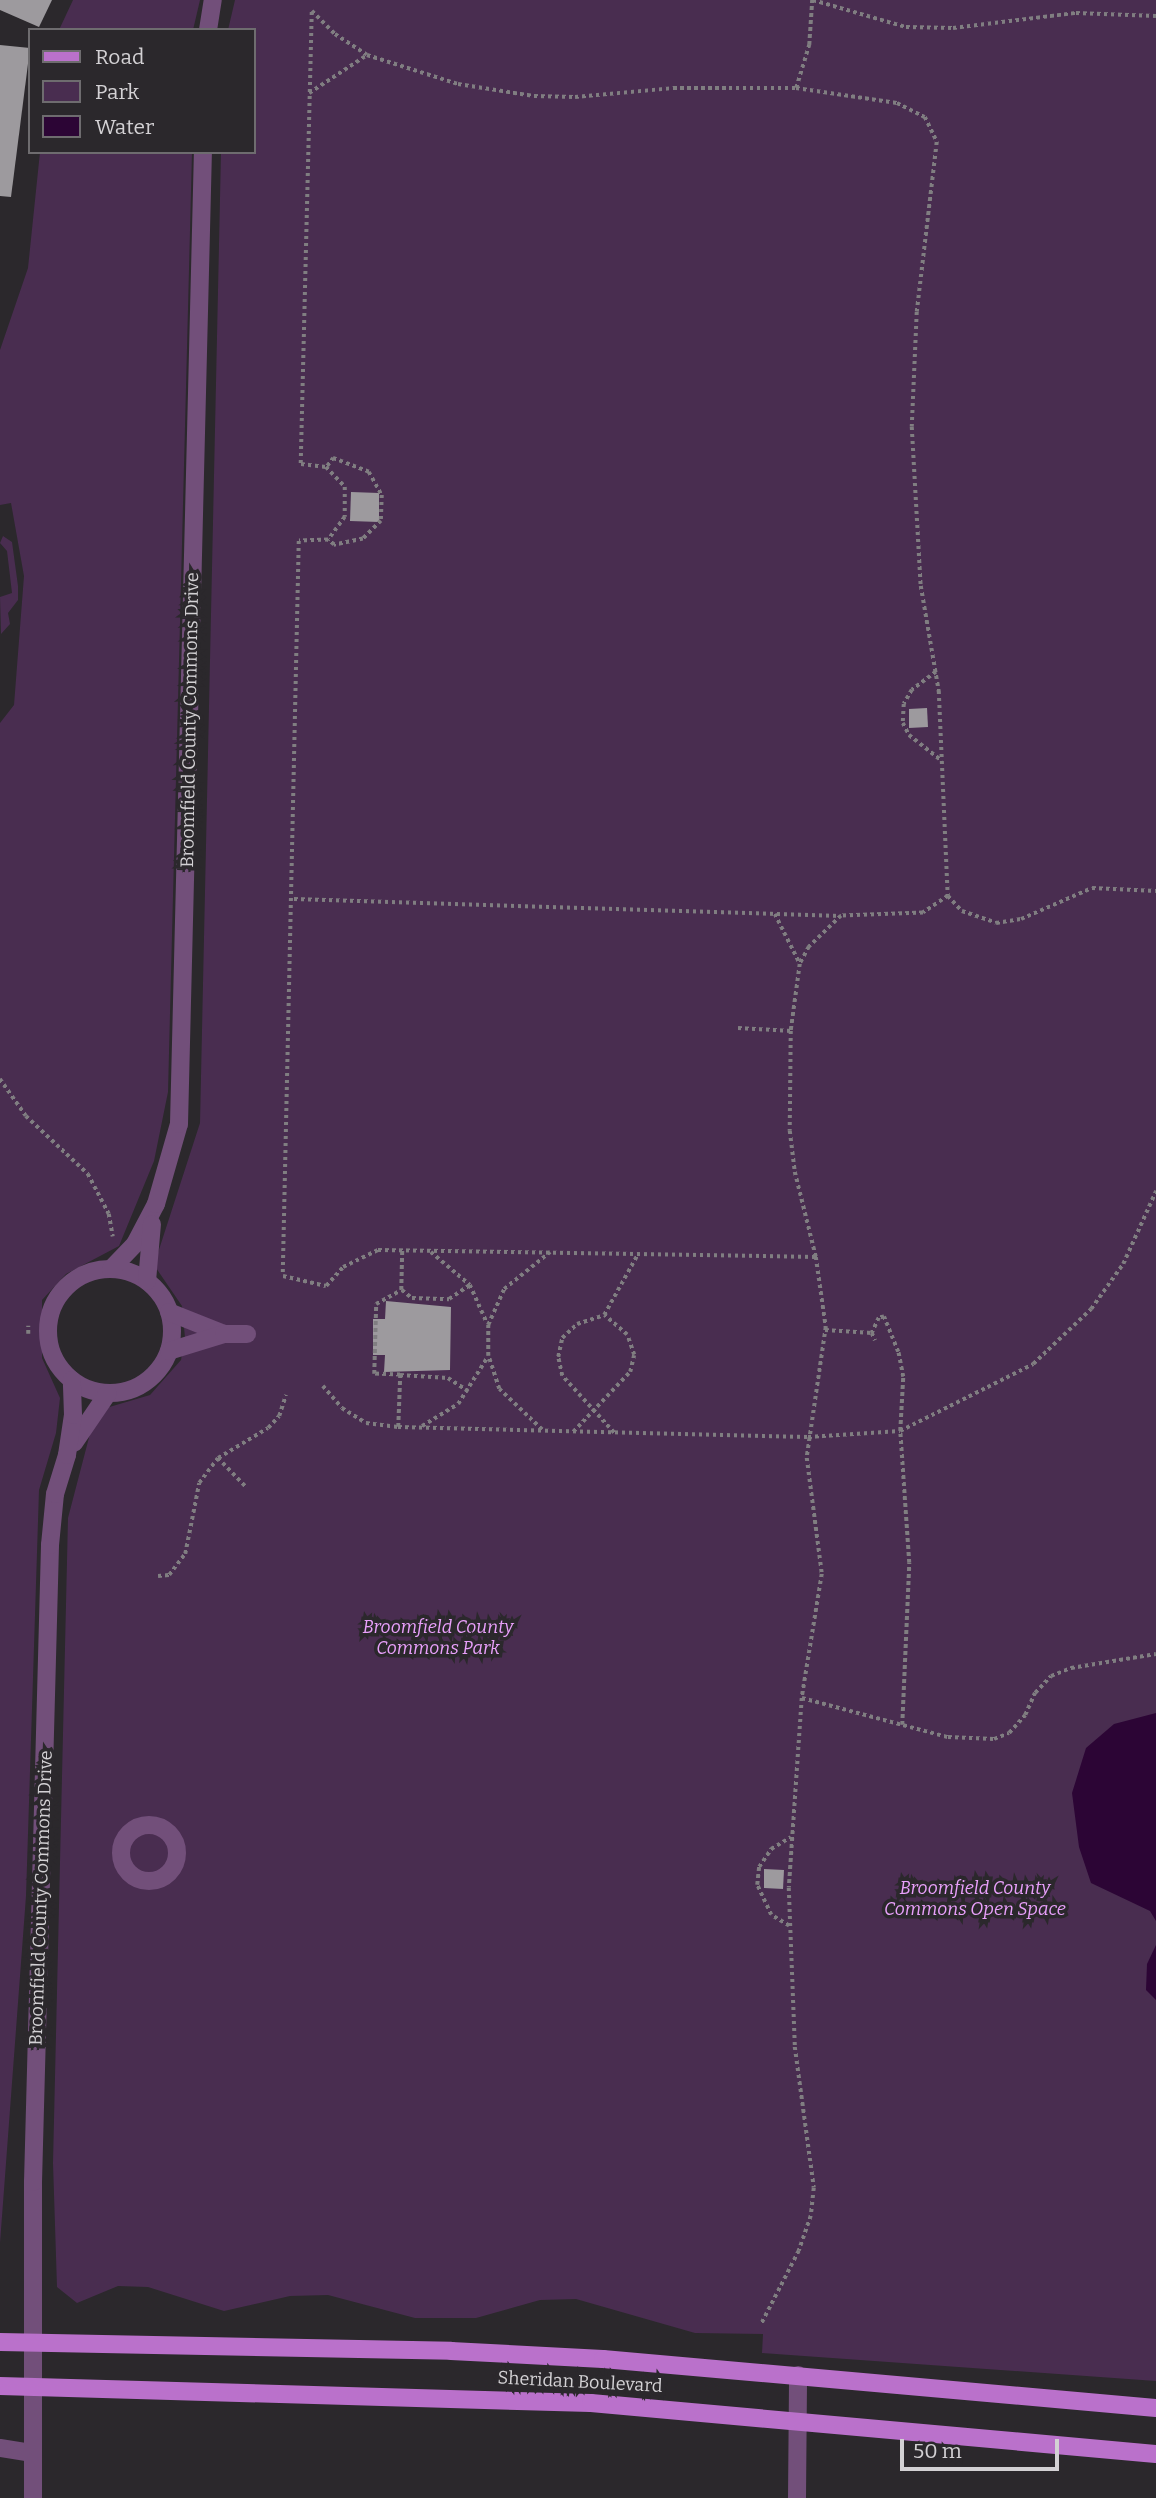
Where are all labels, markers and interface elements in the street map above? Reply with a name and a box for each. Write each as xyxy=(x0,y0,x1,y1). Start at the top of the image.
legend xyxy=(28,28,256,154)
text: Road xyxy=(95,44,144,70)
text: Park xyxy=(95,79,139,105)
text: Water xyxy=(95,114,154,140)
street label: Broomfield County Commons Drive xyxy=(177,572,203,868)
park label: Broomfield County Commons Park xyxy=(362,1617,514,1660)
street label: Broomfield County Commons Drive xyxy=(25,1750,57,2046)
park label: Broomfield County Commons Open Space xyxy=(884,1878,1066,1920)
street label: Sheridan Boulevard xyxy=(497,2367,663,2397)
scale bar xyxy=(904,2424,1063,2468)
text: 50 m xyxy=(913,2438,962,2464)

